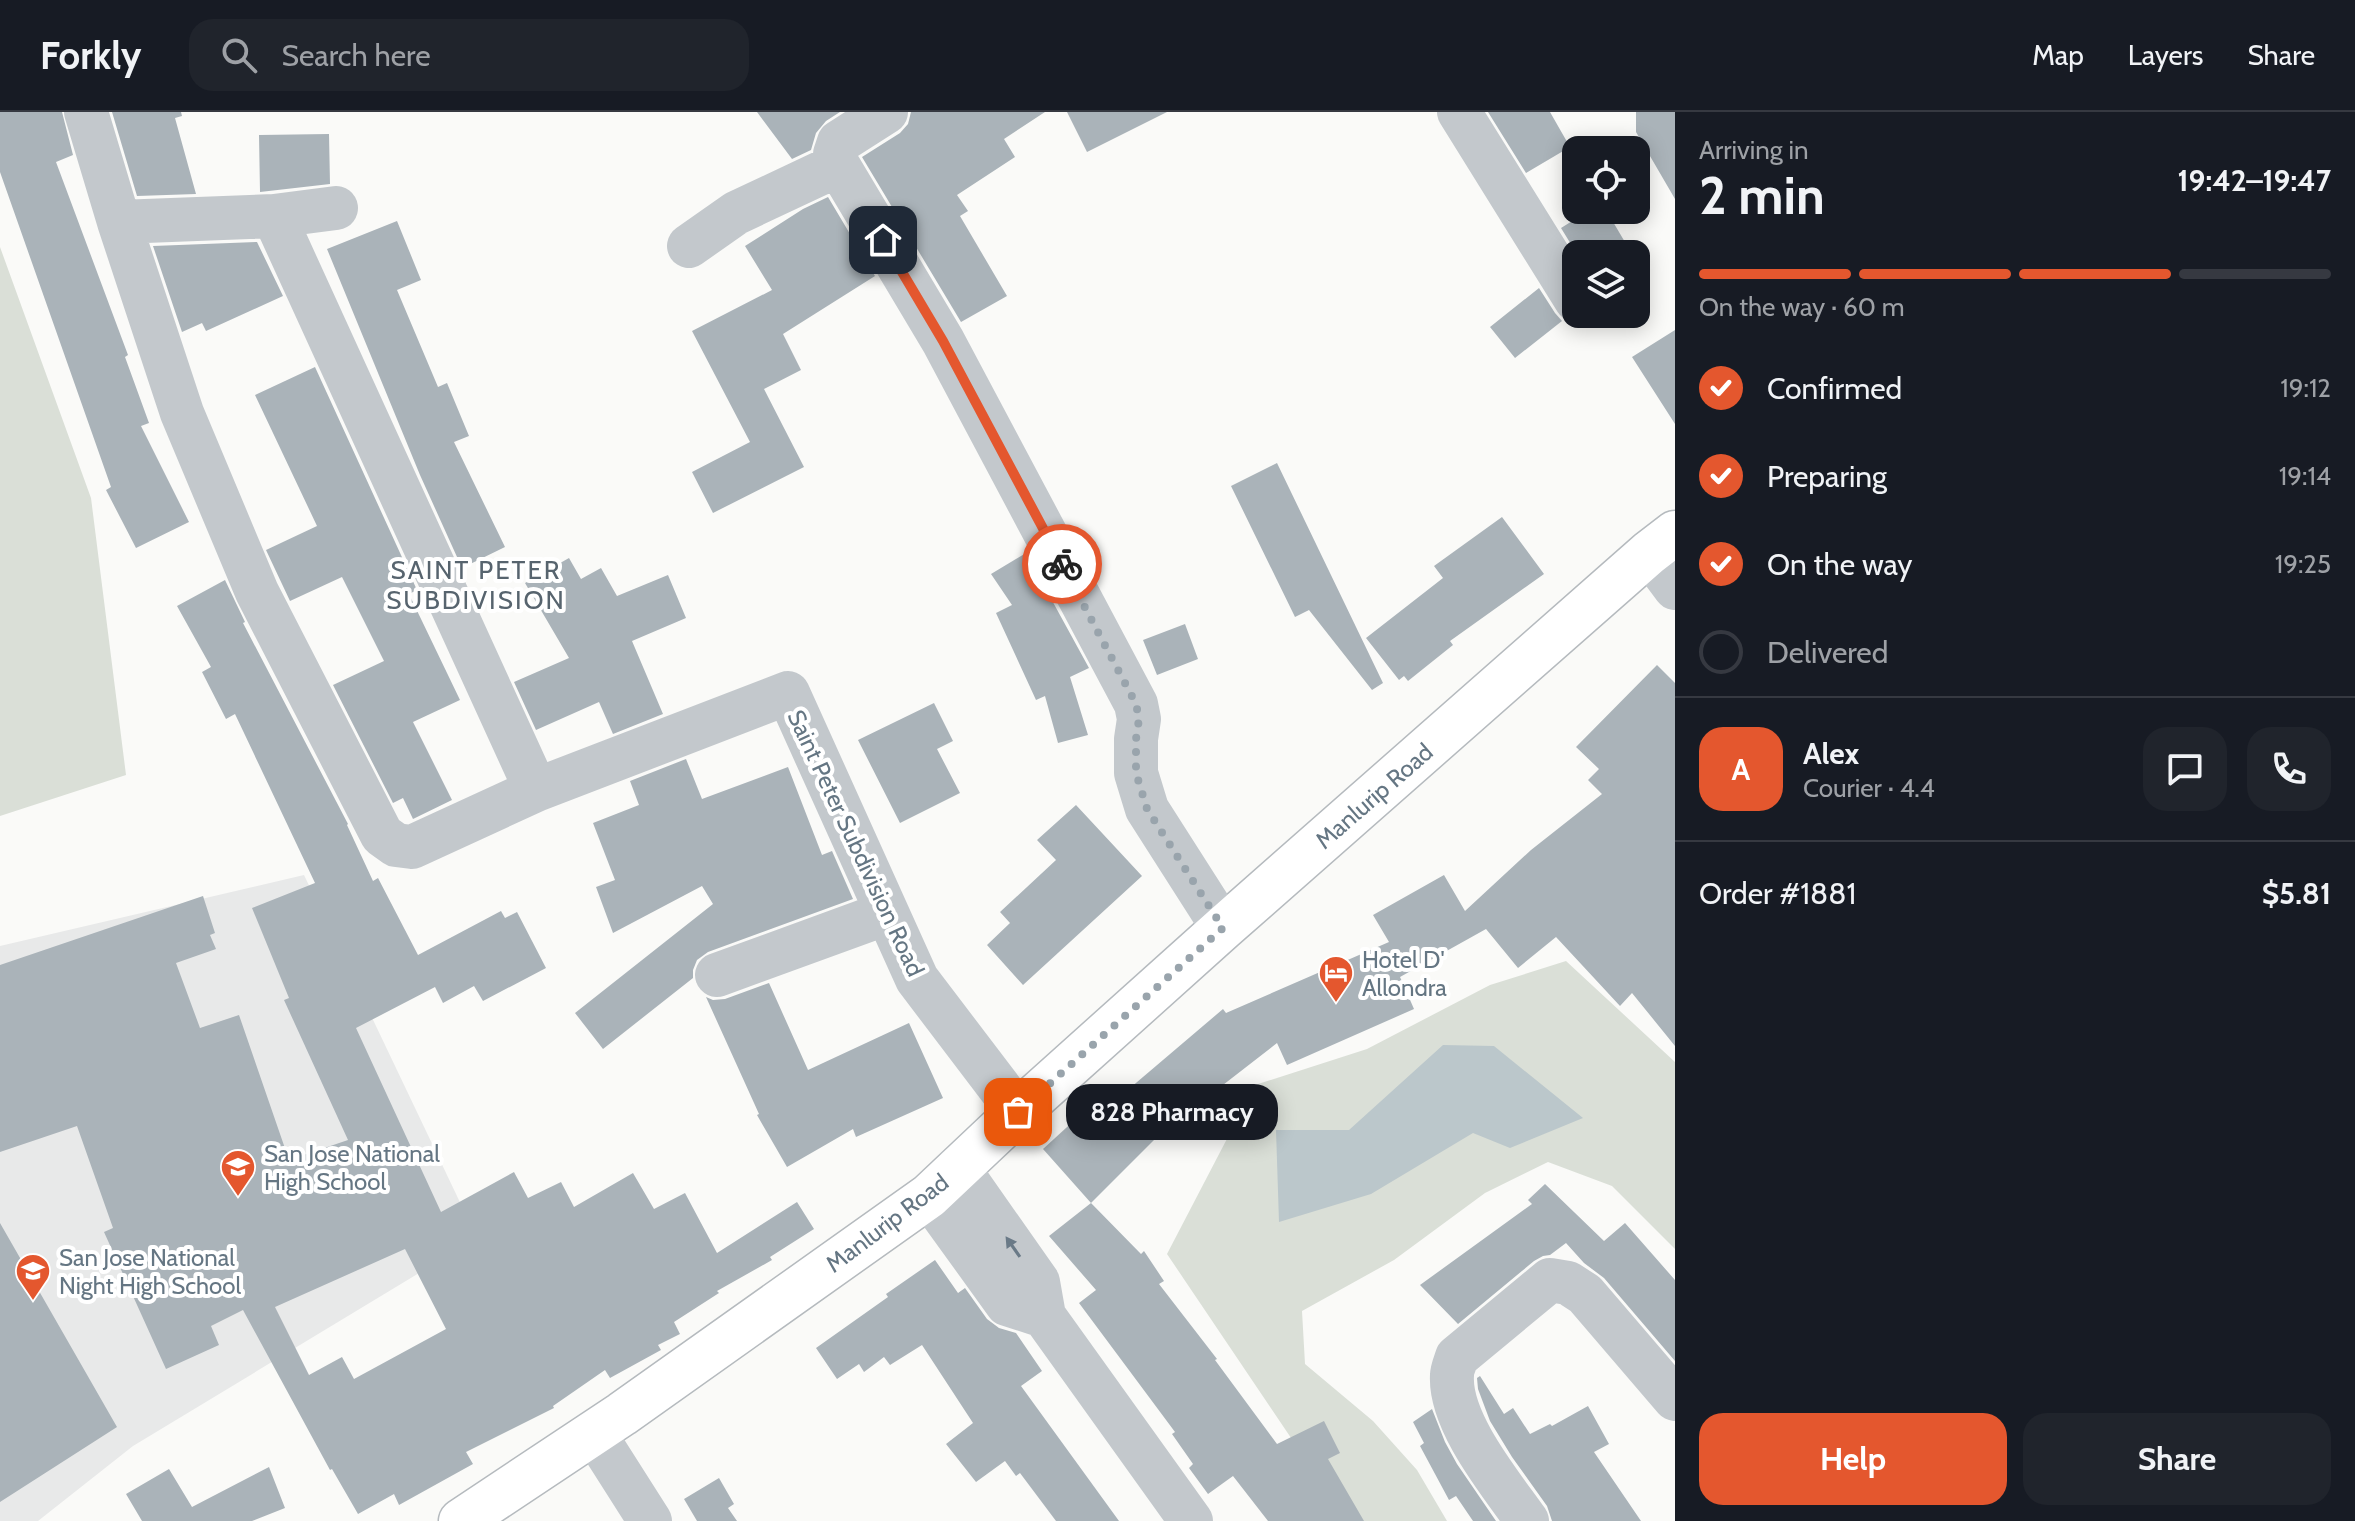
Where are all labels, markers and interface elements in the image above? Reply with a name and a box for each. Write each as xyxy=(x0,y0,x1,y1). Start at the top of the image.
search box xyxy=(189,19,749,91)
text: Forkly xyxy=(40,32,141,79)
icon: search xyxy=(217,33,261,77)
text: Search here xyxy=(281,37,431,74)
text: Map xyxy=(2032,38,2084,72)
text: Layers xyxy=(2128,38,2203,72)
text: Share xyxy=(2247,38,2315,72)
text: Arriving in xyxy=(1699,134,1809,166)
map controls xyxy=(1562,136,1650,328)
button: locate xyxy=(1562,136,1650,224)
text: 19:42–19:47 xyxy=(2178,162,2331,199)
text: 2 min xyxy=(1699,164,1825,227)
pin xyxy=(849,206,917,274)
icon: home xyxy=(861,218,905,262)
button: layers xyxy=(1562,240,1650,328)
text: On the way · 60 m xyxy=(1699,291,1905,323)
icon: check xyxy=(1699,366,1743,410)
text: Confirmed xyxy=(1767,370,1902,407)
text: 19:12 xyxy=(2280,372,2331,404)
icon: check xyxy=(1699,454,1743,498)
text: Preparing xyxy=(1767,458,1887,495)
text: 19:14 xyxy=(2279,460,2331,492)
courier xyxy=(1022,524,1102,604)
icon: bike xyxy=(1040,542,1084,586)
icon: check xyxy=(1699,542,1743,586)
text: On the way xyxy=(1767,546,1912,583)
text: 19:25 xyxy=(2275,548,2331,580)
district label: SAINT PETER SUBDIVISION xyxy=(386,554,566,616)
text: Delivered xyxy=(1767,634,1888,671)
street label: Saint Peter Subdivision Road xyxy=(781,705,931,981)
button: chat xyxy=(2143,727,2227,811)
button: phone xyxy=(2247,727,2331,811)
text: Alex xyxy=(1803,735,1859,772)
street label: Manlurip Road xyxy=(1309,737,1439,855)
text: A xyxy=(1732,751,1750,788)
text: Courier · 4.4 xyxy=(1803,772,1935,804)
text: Order #1881 xyxy=(1699,875,1856,912)
text: $5.81 xyxy=(2262,875,2331,912)
place label: Hotel D' Allondra xyxy=(1362,945,1447,1002)
hotel icon: Hotel D' Allondra xyxy=(1317,954,1355,1004)
pin xyxy=(984,1078,1052,1146)
callout: 828 Pharmacy xyxy=(1066,1084,1278,1140)
icon: bag xyxy=(996,1090,1040,1134)
text: 828 Pharmacy xyxy=(1090,1096,1254,1128)
place label: San Jose National High School xyxy=(264,1139,440,1196)
school or university icon: San Jose National High School xyxy=(219,1148,257,1198)
street label: Manlurip Road xyxy=(820,1167,954,1279)
one-way arrow xyxy=(1006,1236,1021,1257)
place label: San Jose National Night High School xyxy=(59,1243,242,1300)
school or university icon: San Jose National Night High School xyxy=(14,1252,52,1302)
button: Help xyxy=(1699,1413,2007,1505)
button: Share xyxy=(2023,1413,2331,1505)

